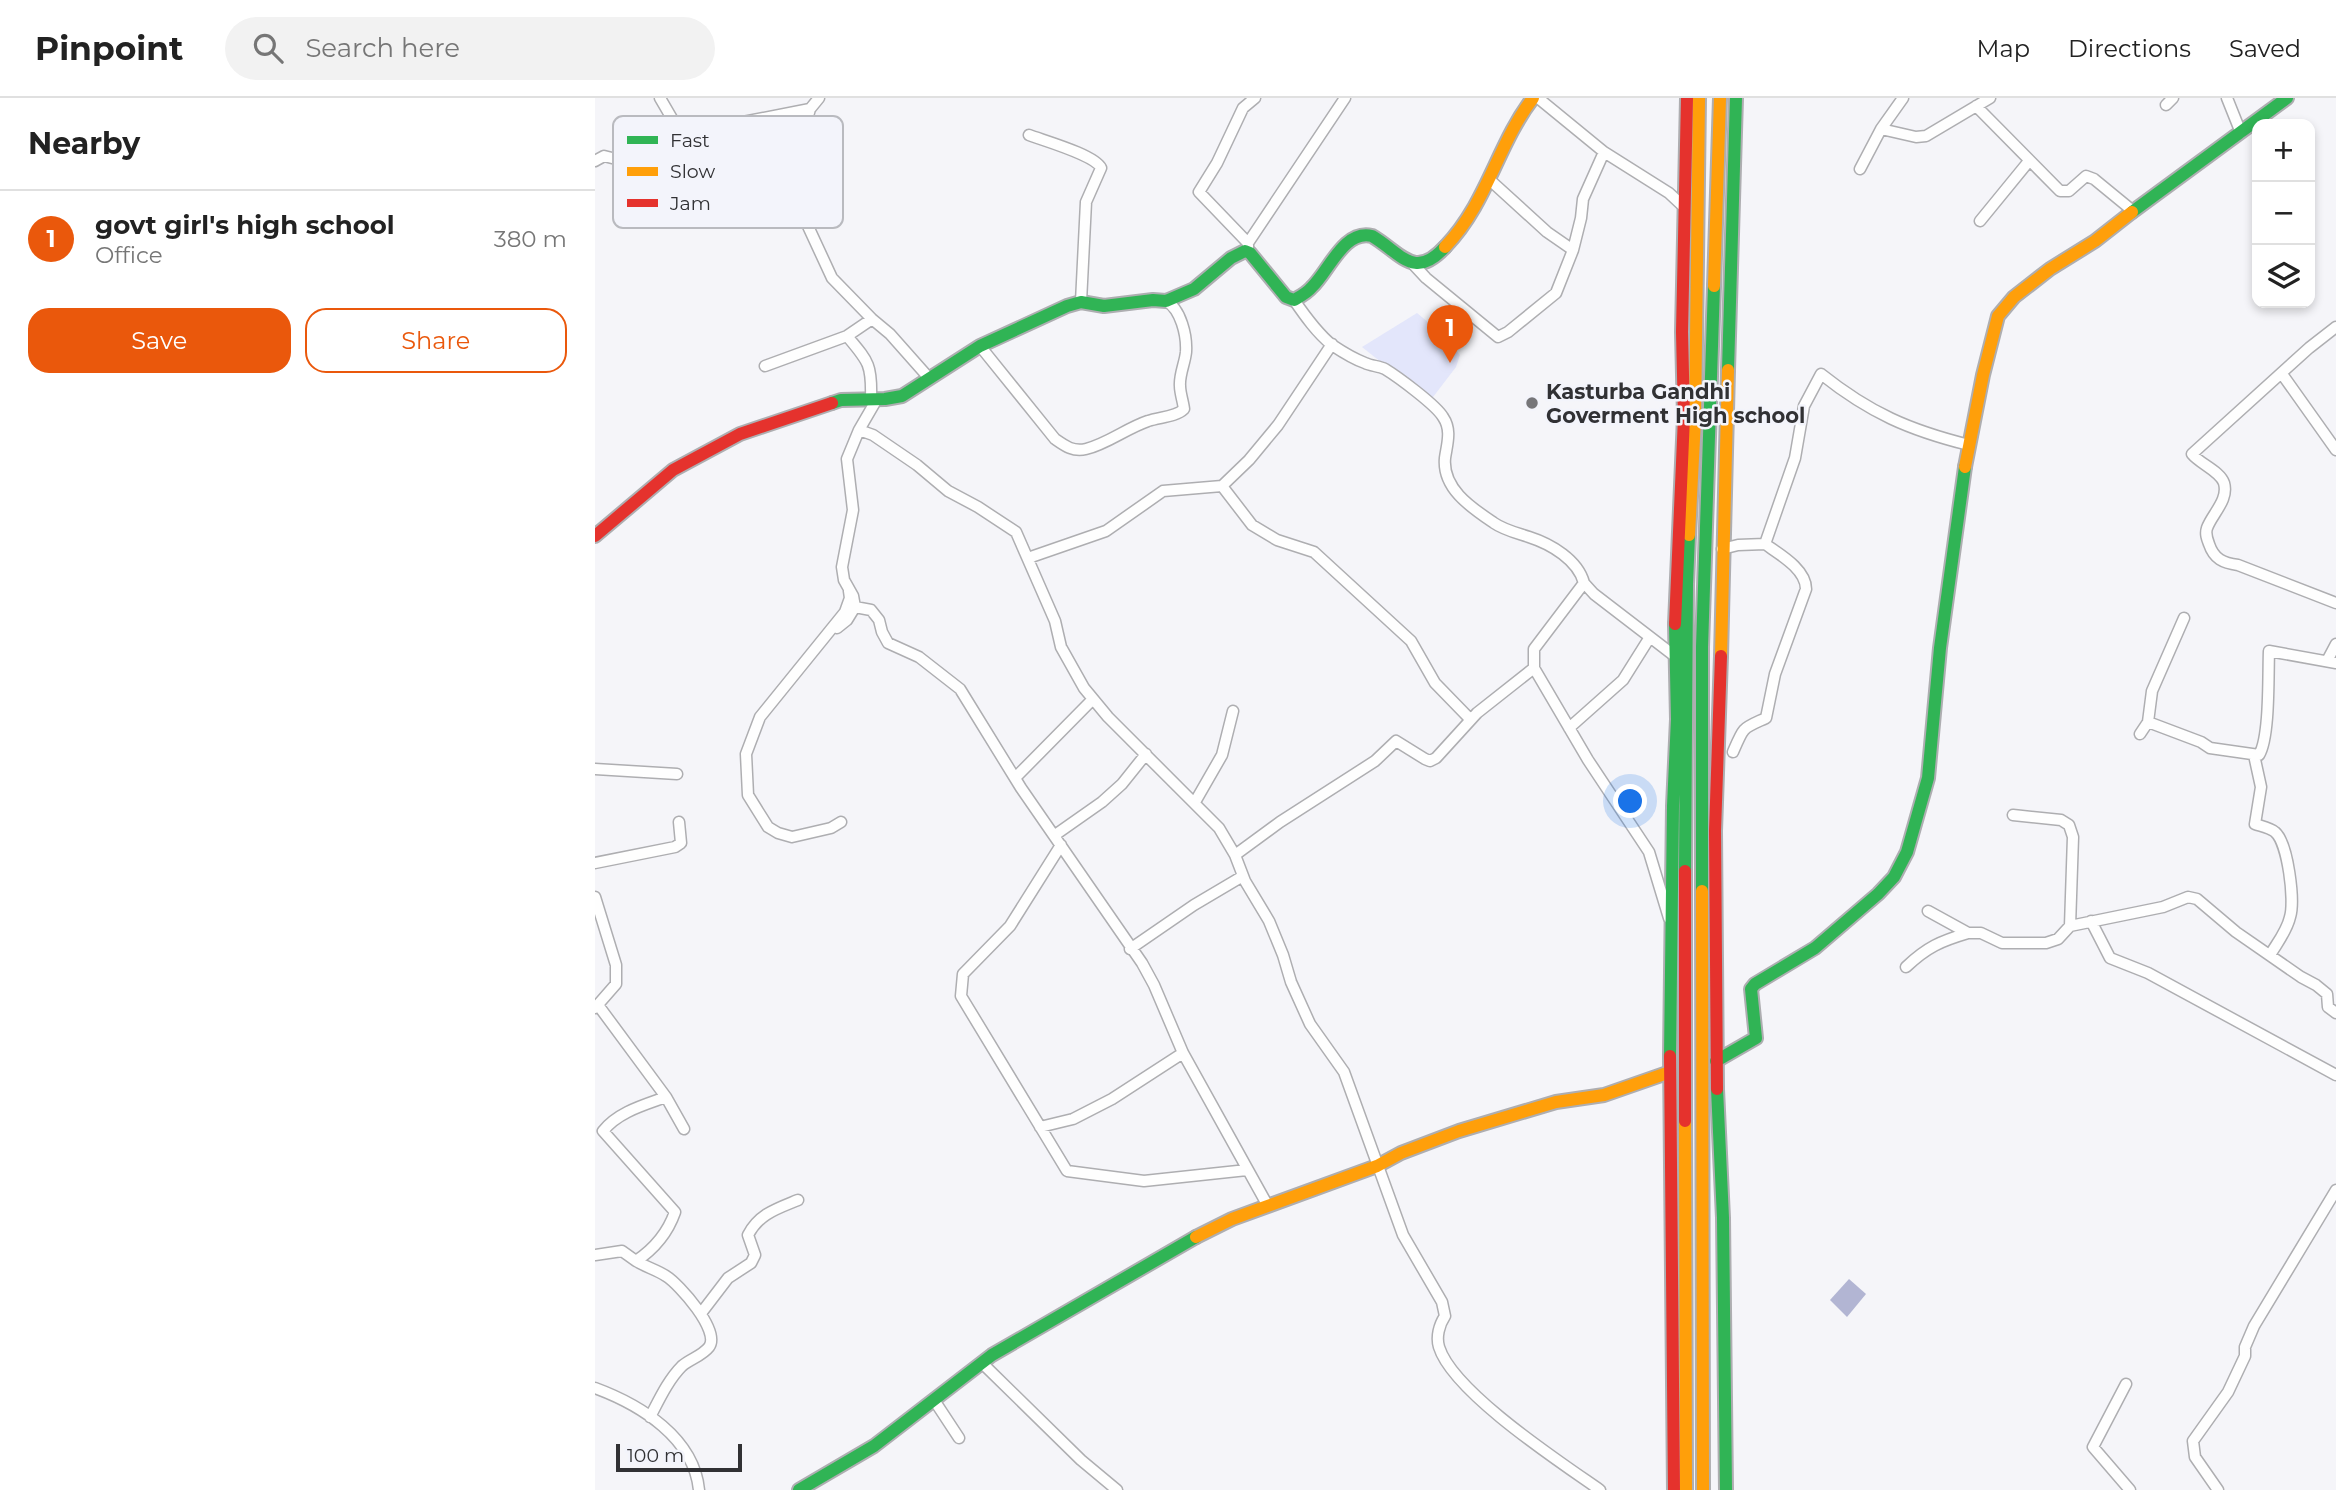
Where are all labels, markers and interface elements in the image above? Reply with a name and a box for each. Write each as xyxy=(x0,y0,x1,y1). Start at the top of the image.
search box xyxy=(225,17,715,80)
text: Pinpoint xyxy=(35,28,183,68)
icon: search xyxy=(249,29,287,67)
text: Search here xyxy=(305,32,460,64)
text: Map xyxy=(1977,34,2030,63)
text: Directions xyxy=(2068,34,2191,63)
text: Saved xyxy=(2229,34,2301,63)
legend xyxy=(613,116,843,228)
map controls xyxy=(2252,119,2315,308)
button: + xyxy=(2252,119,2315,182)
text: Nearby xyxy=(28,125,140,162)
text: Fast xyxy=(670,129,710,152)
text: Slow xyxy=(670,160,715,183)
button: − xyxy=(2252,182,2315,245)
text: Jam xyxy=(669,192,711,215)
text: govt girl's high school xyxy=(95,209,395,241)
text: 1 xyxy=(46,225,56,253)
text: 380 m xyxy=(494,225,567,253)
text: Office xyxy=(95,241,163,269)
button: layers xyxy=(2252,245,2315,308)
pin: 1 xyxy=(1427,305,1473,363)
button: Save xyxy=(28,308,291,373)
button: Share xyxy=(305,308,567,373)
place label: Kasturba Gandhi Goverment High school xyxy=(1546,379,1805,428)
marker: Kasturba Gandhi Goverment High school xyxy=(1524,395,1540,411)
your location xyxy=(1613,784,1647,818)
scale bar xyxy=(616,1441,742,1473)
text: 100 m xyxy=(627,1444,684,1467)

